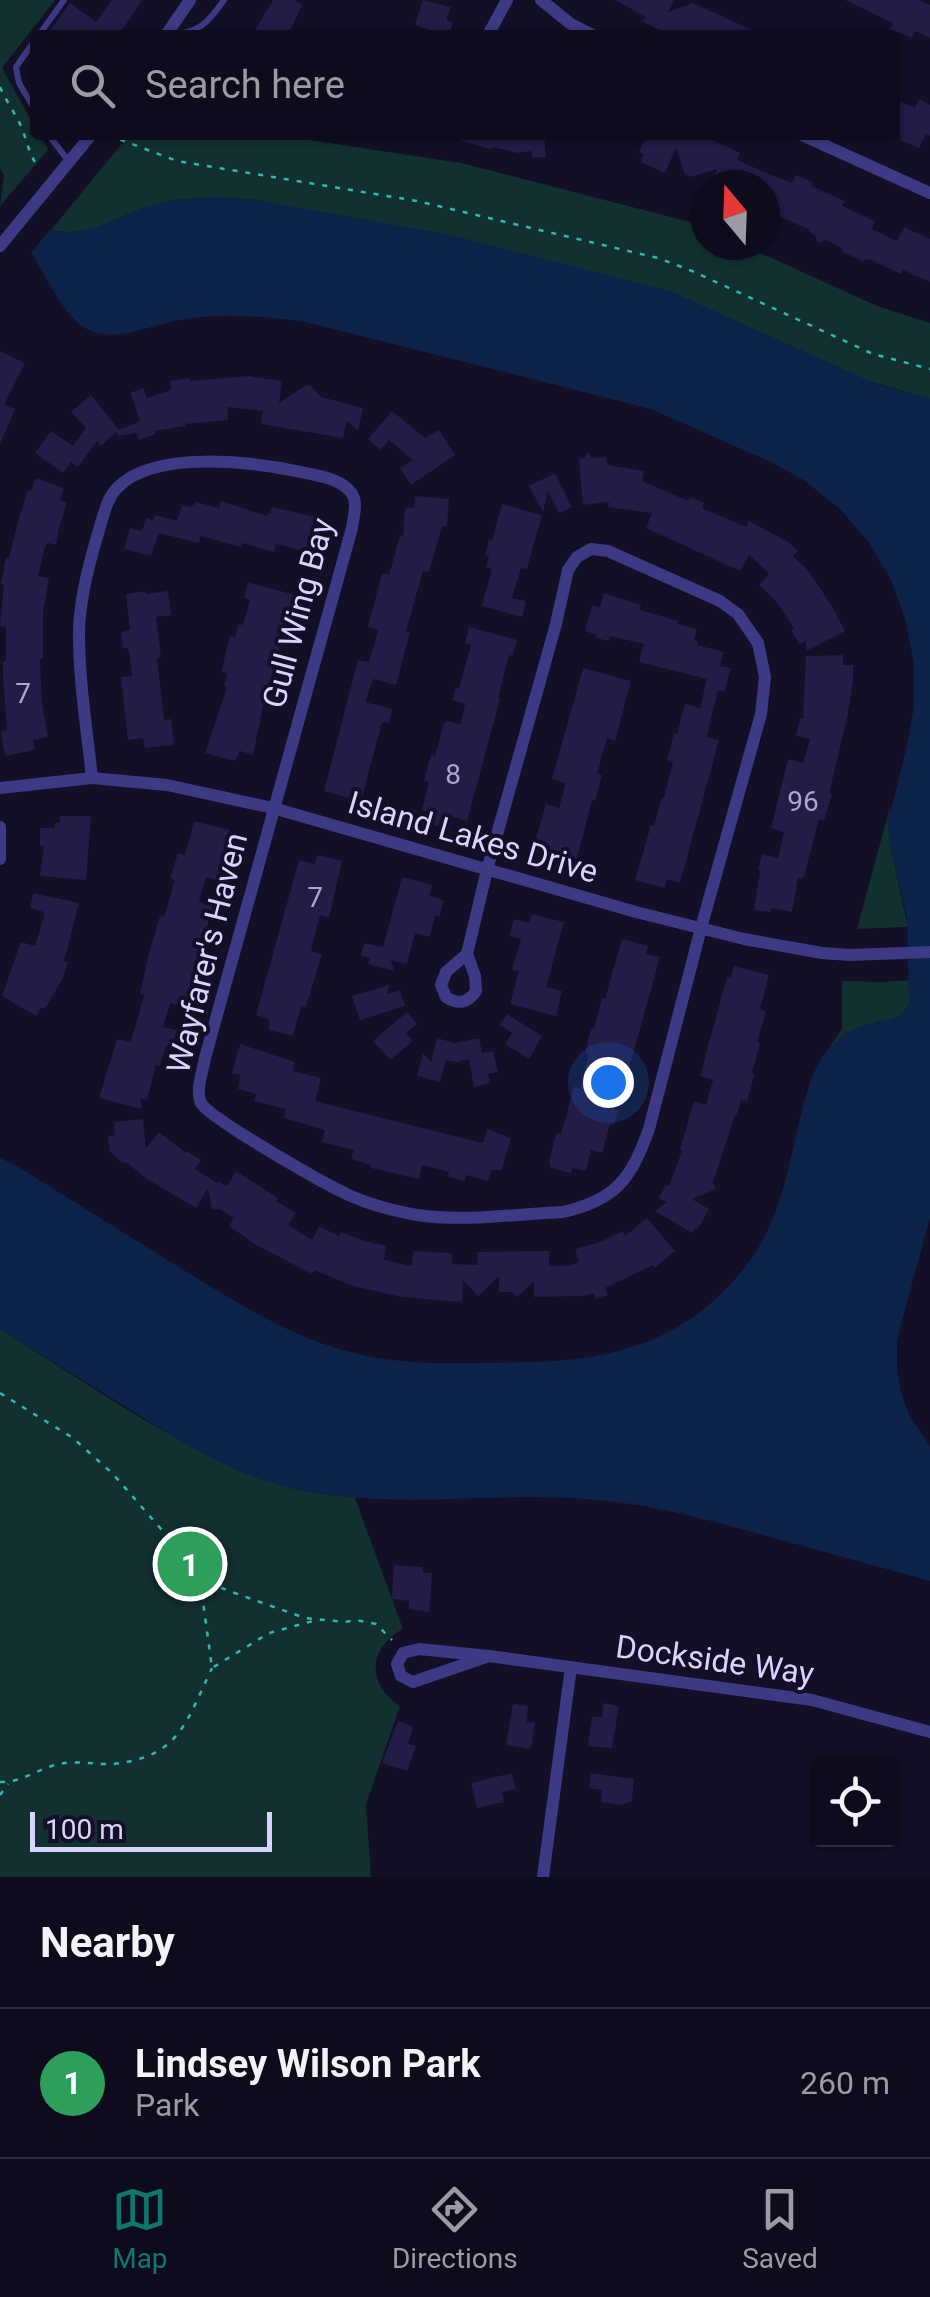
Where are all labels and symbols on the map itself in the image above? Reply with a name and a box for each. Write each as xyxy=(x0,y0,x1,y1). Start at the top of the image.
north arrow xyxy=(690,170,780,260)
street label: Gull Wing Bay xyxy=(254,514,342,712)
house number: 7 xyxy=(15,677,31,710)
house number: 8 xyxy=(445,758,461,791)
street label: Island Lakes Drive xyxy=(344,783,602,891)
house number: 96 xyxy=(787,785,819,818)
street label: Wayfarer's Haven xyxy=(159,829,255,1077)
house number: 7 xyxy=(307,881,323,914)
your location xyxy=(583,1057,634,1108)
pin: 1 xyxy=(158,1526,222,1602)
street label: Dockside Way xyxy=(613,1627,817,1693)
scale bar xyxy=(30,1807,272,1852)

